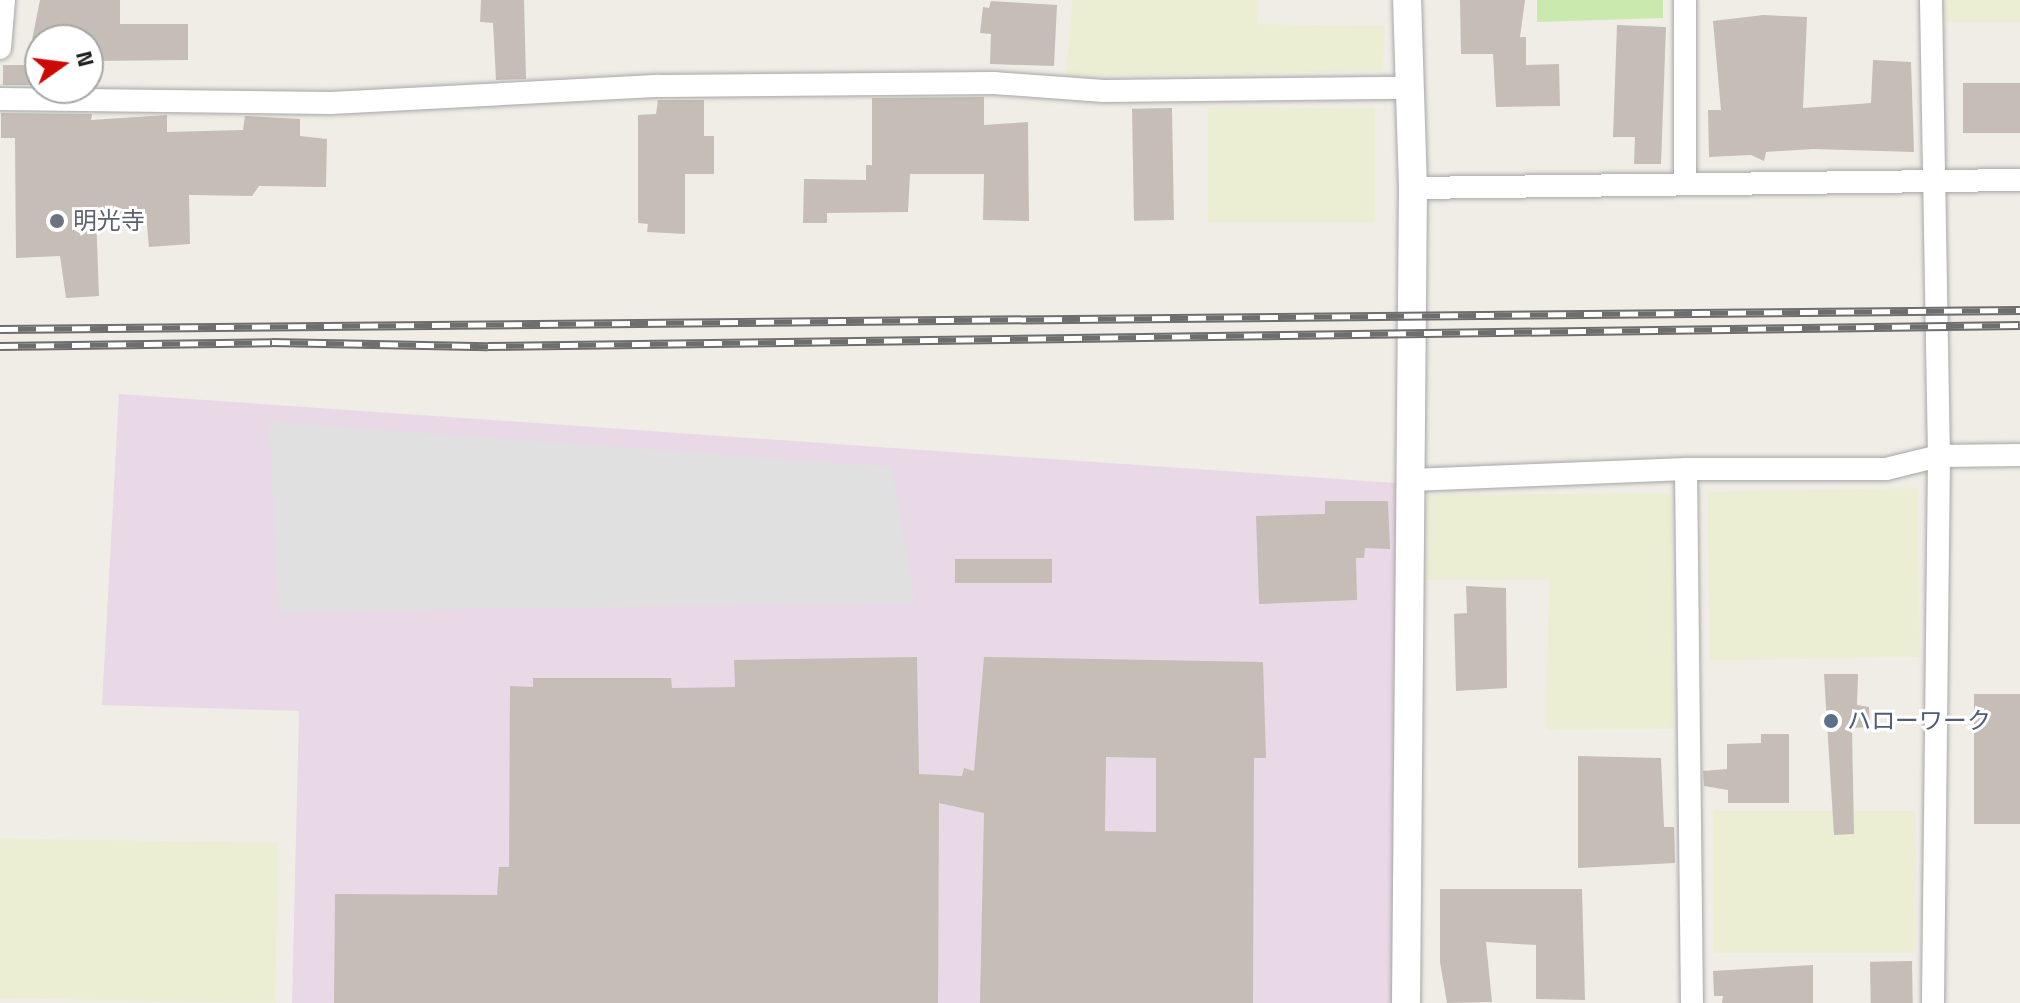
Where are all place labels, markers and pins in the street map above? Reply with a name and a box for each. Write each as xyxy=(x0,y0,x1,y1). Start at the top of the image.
place label: 明光寺 xyxy=(73,207,145,235)
marker: 明光寺 xyxy=(48,212,66,230)
place label: ハローワーク xyxy=(1847,707,1991,735)
marker: ハローワーク xyxy=(1822,712,1840,730)

